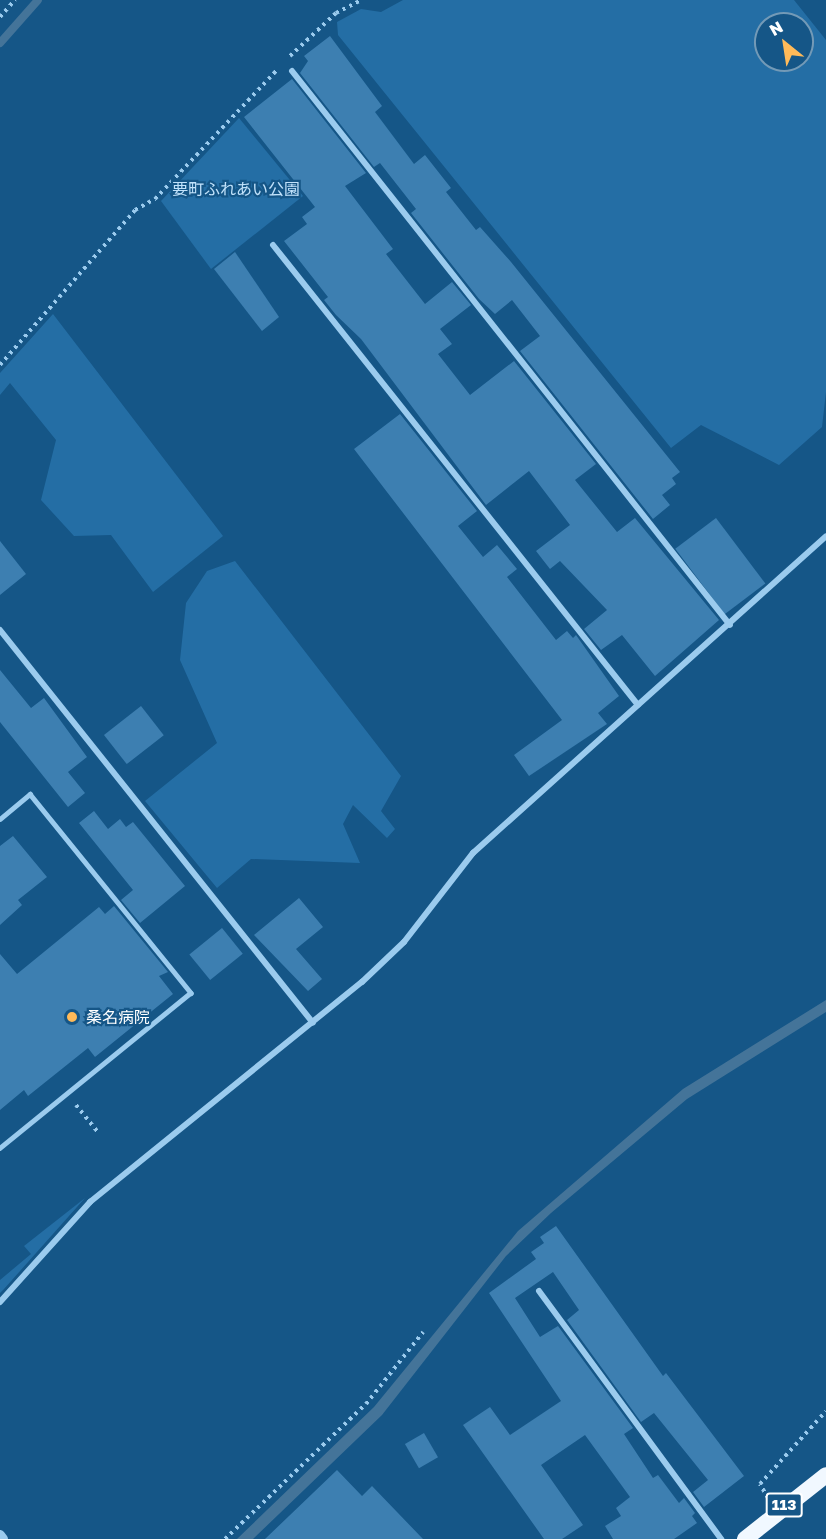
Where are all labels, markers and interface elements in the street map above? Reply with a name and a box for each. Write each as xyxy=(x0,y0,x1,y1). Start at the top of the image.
north arrow xyxy=(754,12,814,72)
text: N xyxy=(766,16,786,40)
park label: 要町ふれあい公園 xyxy=(172,179,300,199)
place label: 桑名病院 xyxy=(86,1007,150,1027)
marker: 桑名病院 xyxy=(63,1008,81,1026)
road number: 113 xyxy=(764,1493,804,1517)

